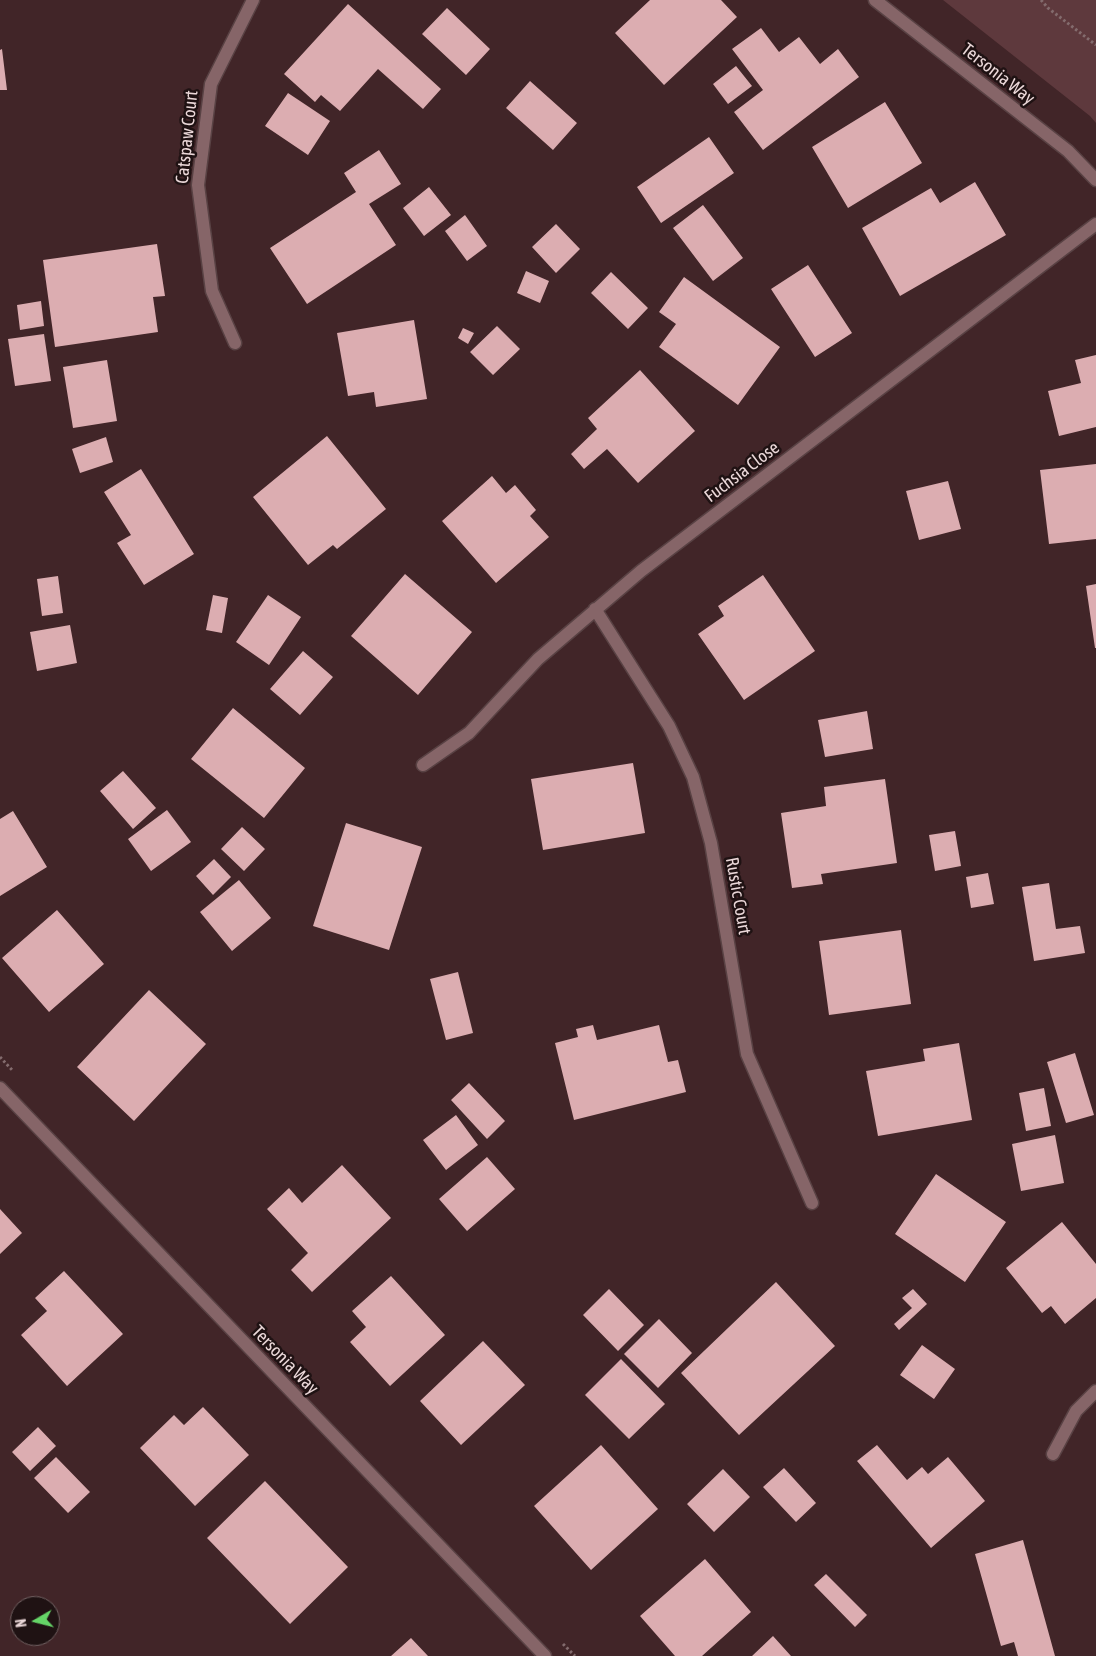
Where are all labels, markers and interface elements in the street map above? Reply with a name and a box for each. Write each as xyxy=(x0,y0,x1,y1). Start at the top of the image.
street label: Tersonia Way xyxy=(957,39,1039,109)
street label: Catspaw Court xyxy=(171,89,203,185)
street label: Fuchsia Close xyxy=(700,437,784,507)
street label: Rustic Court xyxy=(721,856,755,936)
street label: Tersonia Way xyxy=(247,1321,323,1399)
north arrow xyxy=(10,1596,60,1646)
text: N xyxy=(13,1618,30,1628)

